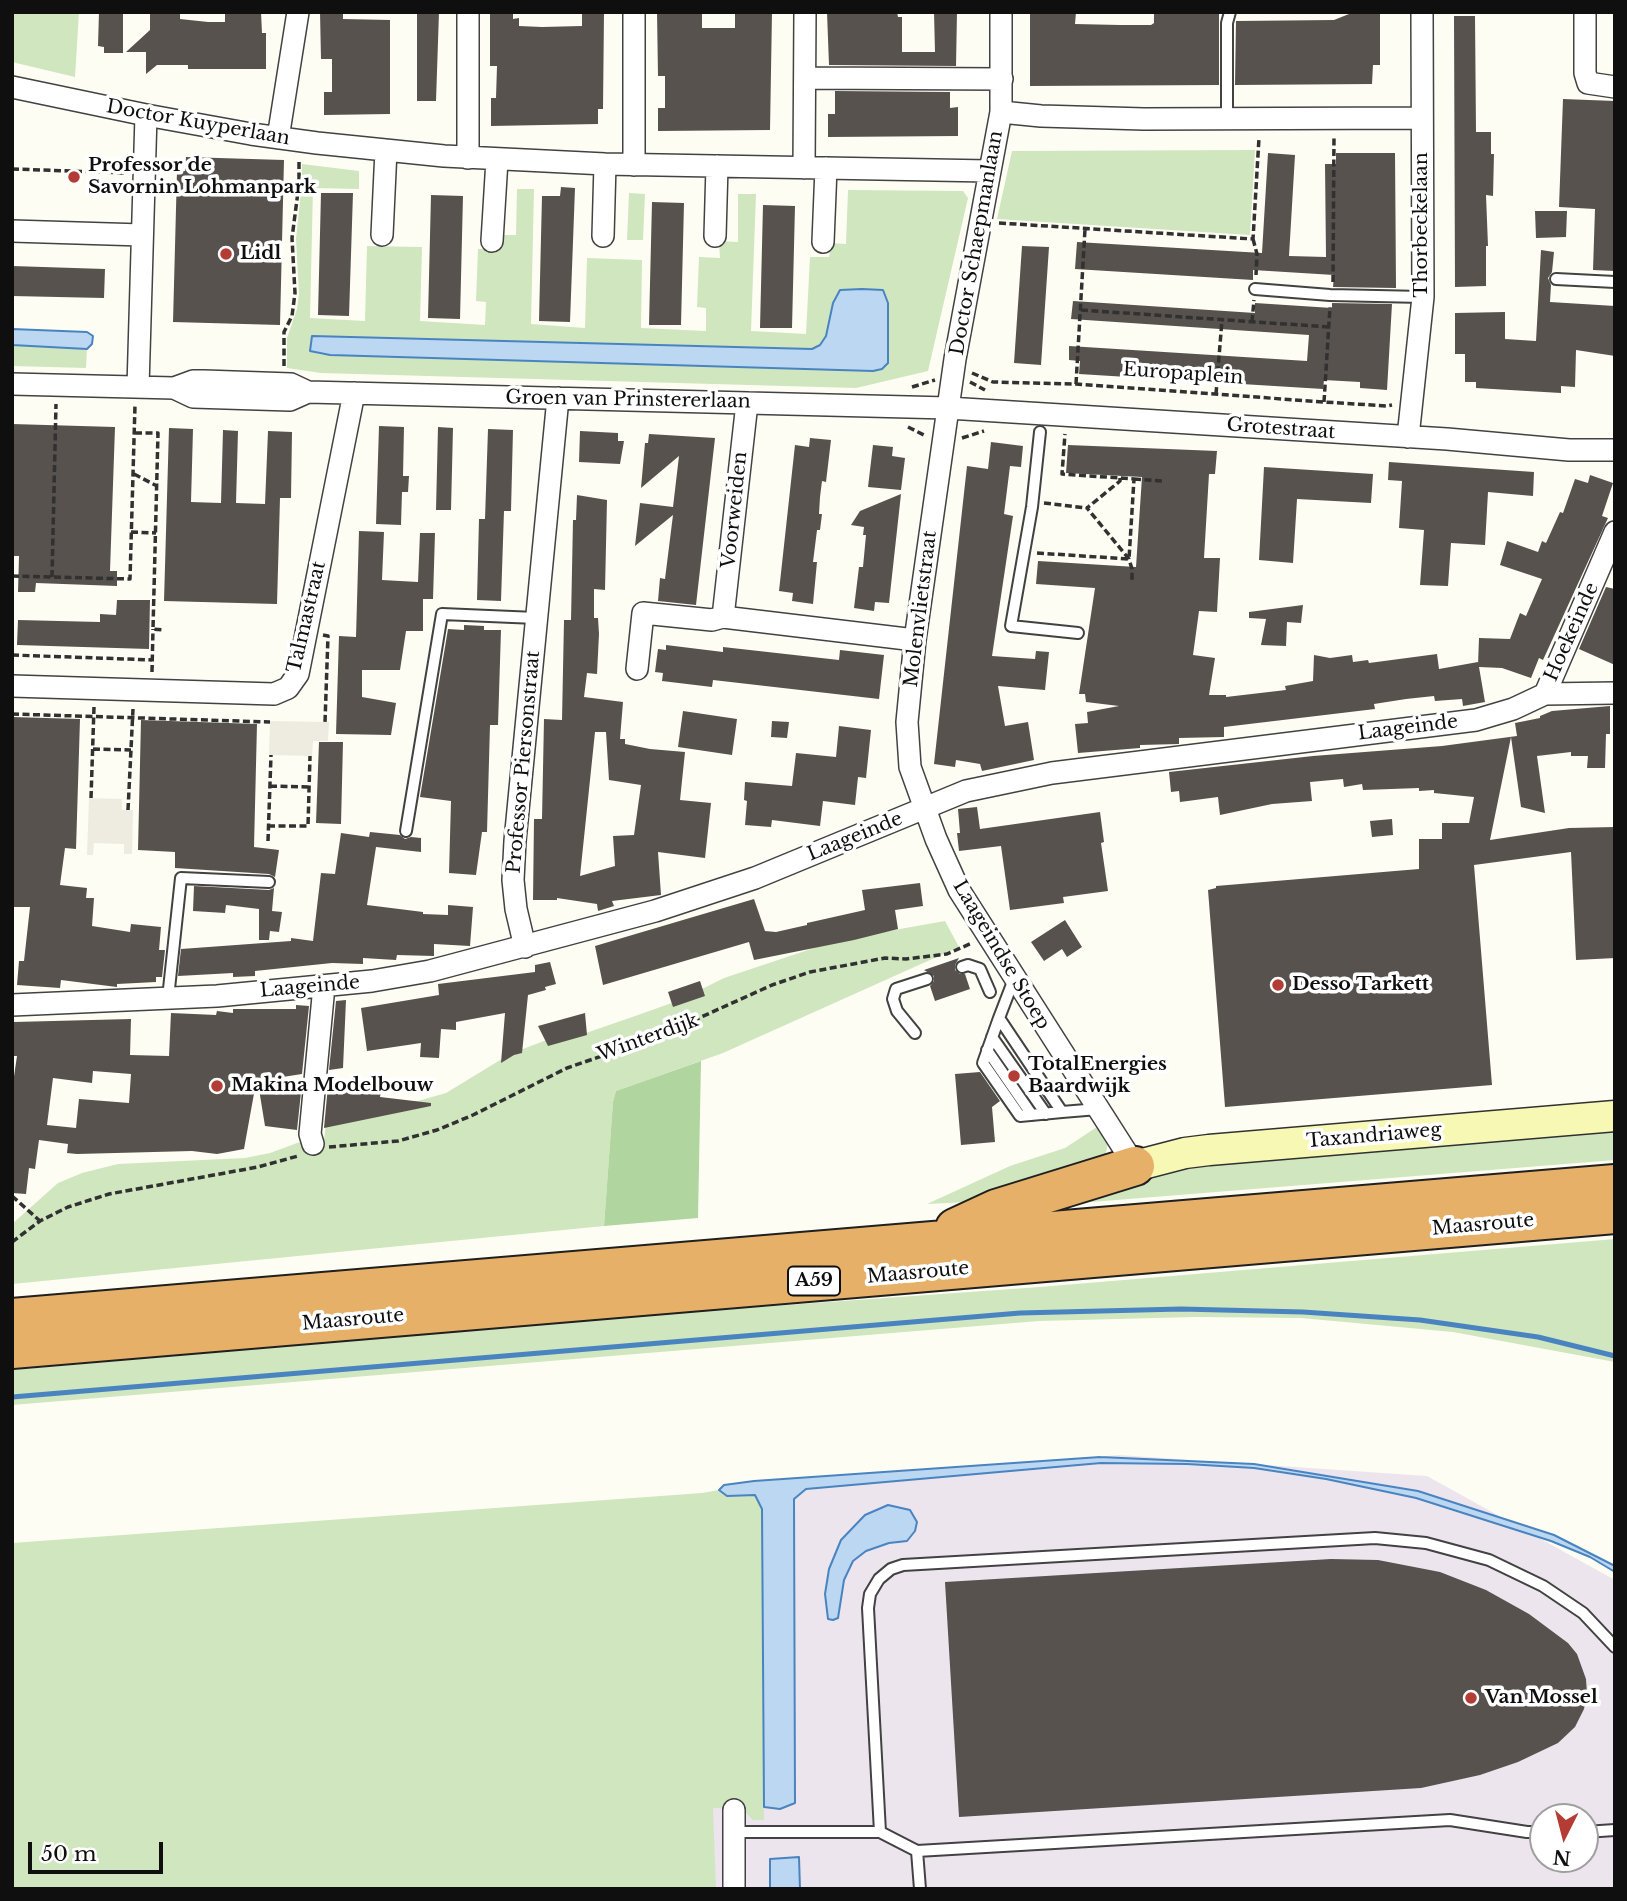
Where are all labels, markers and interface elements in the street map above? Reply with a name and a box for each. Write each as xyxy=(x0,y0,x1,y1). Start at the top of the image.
street label: Doctor Kuyperlaan xyxy=(104,96,292,150)
street label: Doctor Schaepmanlaan xyxy=(946,129,1008,357)
street label: Thorbeckelaan xyxy=(1411,152,1433,298)
place label: Professor de Savornin Lohmanpark xyxy=(88,155,316,199)
marker: Professor de Savornin Lohmanpark xyxy=(66,169,82,185)
place label: Lidl xyxy=(240,243,281,265)
marker: Lidl xyxy=(218,246,234,262)
street label: Europaplein xyxy=(1122,358,1244,390)
street label: Groen van Prinstererlaan xyxy=(505,386,751,414)
street label: Grotestraat xyxy=(1226,414,1336,444)
street label: Voorweiden xyxy=(718,451,752,569)
street label: Molenvlietstraat xyxy=(900,529,942,689)
street label: Talmastraat xyxy=(283,559,331,675)
street label: Hoekeinde xyxy=(1540,579,1604,685)
street label: Professor Piersonstraat xyxy=(503,650,545,874)
street label: Laageinde xyxy=(1357,711,1459,745)
street label: Laageinde xyxy=(804,808,906,866)
street label: Laageindse Stoep xyxy=(947,876,1055,1034)
street label: Laageinde xyxy=(259,971,361,1003)
place label: Desso Tarkett xyxy=(1292,974,1429,996)
marker: Desso Tarkett xyxy=(1270,977,1286,993)
street label: Winterdijk xyxy=(595,1009,701,1067)
place label: TotalEnergies Baardwijk xyxy=(1028,1054,1167,1098)
marker: TotalEnergies Baardwijk xyxy=(1006,1068,1022,1084)
place label: Makina Modelbouw xyxy=(231,1075,433,1097)
marker: Makina Modelbouw xyxy=(209,1078,225,1094)
street label: Taxandriaweg xyxy=(1305,1119,1443,1153)
street label: Maasroute xyxy=(1431,1209,1535,1241)
street label: Maasroute xyxy=(866,1257,970,1289)
road number: A59 xyxy=(788,1266,840,1296)
street label: Maasroute xyxy=(301,1304,405,1336)
place label: Van Mossel xyxy=(1485,1687,1598,1709)
marker: Van Mossel xyxy=(1463,1690,1479,1706)
north arrow xyxy=(1529,1803,1599,1873)
scale bar xyxy=(32,1828,166,1872)
text: 50 m xyxy=(41,1841,96,1867)
text: N xyxy=(1552,1845,1572,1870)

